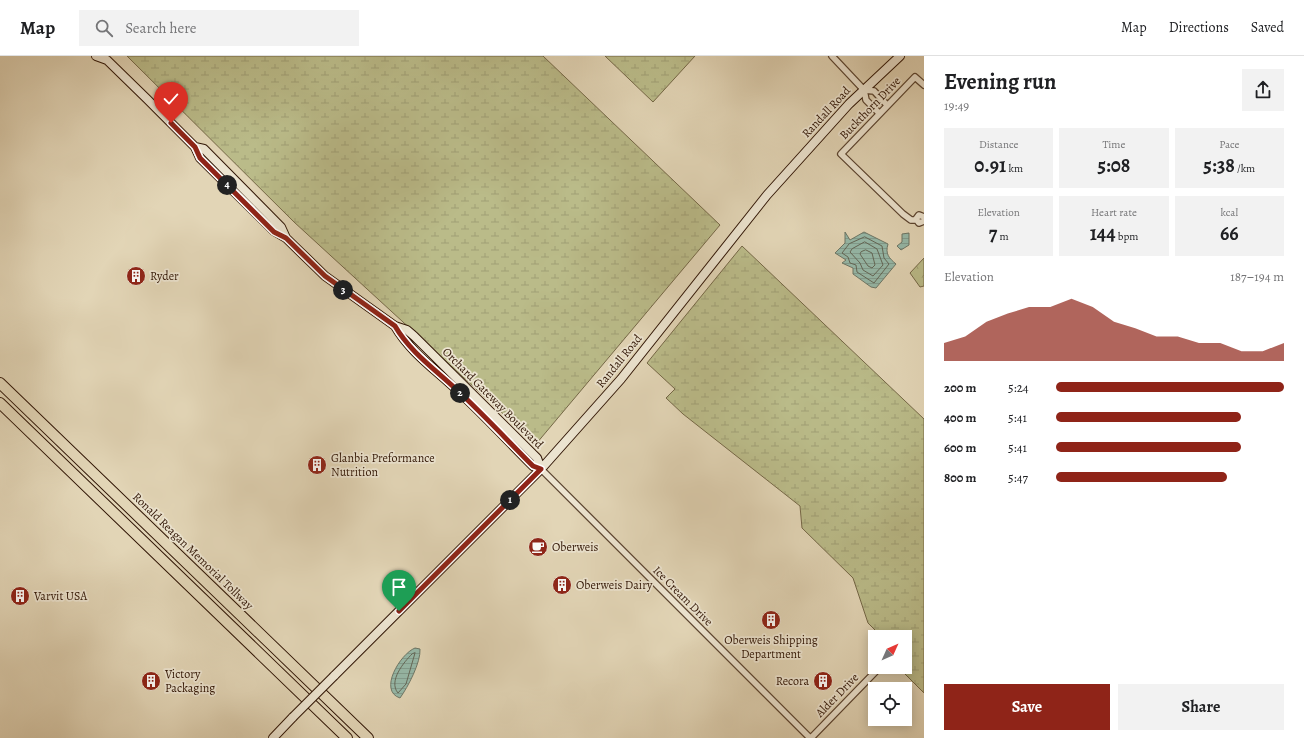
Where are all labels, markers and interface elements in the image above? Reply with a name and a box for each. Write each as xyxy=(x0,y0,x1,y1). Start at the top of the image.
search box xyxy=(79,10,359,46)
text: Map xyxy=(20,15,55,41)
icon: search xyxy=(93,17,115,39)
text: Search here xyxy=(125,18,197,38)
text: Map xyxy=(1121,18,1147,37)
text: Directions xyxy=(1169,18,1229,37)
text: Saved xyxy=(1251,18,1284,37)
text: Evening run xyxy=(944,67,1056,97)
button: share xyxy=(1242,69,1284,111)
street label: Buckthorn Drive xyxy=(836,73,904,143)
pin xyxy=(154,82,188,123)
street label: Randall Road xyxy=(798,83,854,141)
icon: check xyxy=(160,88,182,110)
text: 19:49 xyxy=(944,97,969,114)
text: Distance xyxy=(979,137,1018,152)
text: Time xyxy=(1103,137,1125,152)
text: Pace xyxy=(1219,137,1240,152)
text: 0.91 xyxy=(974,152,1006,179)
text: 5:08 xyxy=(1098,152,1130,179)
text: 5:38 xyxy=(1203,152,1235,179)
text: km xyxy=(1006,161,1023,176)
text: /km xyxy=(1235,161,1255,176)
pin: 4 xyxy=(217,175,237,195)
text: 4 xyxy=(224,177,230,192)
text: Elevation xyxy=(978,205,1020,220)
text: Heart rate xyxy=(1091,205,1137,220)
text: kcal xyxy=(1221,205,1238,220)
text: 7 xyxy=(989,220,997,247)
text: 144 xyxy=(1090,220,1116,247)
text: 66 xyxy=(1220,220,1239,247)
text: m xyxy=(997,229,1009,244)
text: bpm xyxy=(1116,229,1138,244)
building icon: Ryder xyxy=(125,265,147,287)
place label: Ryder xyxy=(150,268,179,284)
text: Elevation xyxy=(944,268,994,285)
text: 187–194 m xyxy=(1230,268,1284,285)
pin: 3 xyxy=(333,280,353,300)
text: 3 xyxy=(341,282,345,297)
street label: Randall Road xyxy=(592,330,646,391)
street label: Orchard Gateway Boulevard xyxy=(439,344,547,452)
text: 200 m xyxy=(944,379,977,396)
text: 5:24 xyxy=(1008,379,1029,396)
pin: 2 xyxy=(450,383,470,403)
text: 2 xyxy=(457,385,463,400)
text: 400 m xyxy=(944,409,976,426)
text: 5:41 xyxy=(1008,409,1027,426)
text: 600 m xyxy=(944,439,976,456)
text: 5:41 xyxy=(1008,439,1027,456)
place label: Glanbia Preformance Nutrition xyxy=(331,450,435,480)
building icon: Glanbia Preformance Nutrition xyxy=(306,454,328,476)
text: 800 m xyxy=(944,469,976,486)
text: 5:47 xyxy=(1008,469,1028,486)
street label: Ronald Reagan Memorial Tollway xyxy=(129,489,257,613)
pin: 1 xyxy=(500,490,520,510)
text: 1 xyxy=(508,492,512,507)
cafe icon: Oberweis xyxy=(527,536,549,558)
place label: Oberweis xyxy=(552,539,599,555)
street label: Ice Cream Drive xyxy=(649,562,717,630)
pin xyxy=(382,570,416,611)
building icon: Oberweis Dairy xyxy=(551,574,573,596)
icon: arrive xyxy=(388,576,410,598)
place label: Oberweis Dairy xyxy=(576,577,653,593)
building icon: Varvit USA xyxy=(9,585,31,607)
place label: Varvit USA xyxy=(33,588,88,604)
building icon: Oberweis Shipping Department xyxy=(760,609,782,631)
north arrow xyxy=(868,630,912,674)
map controls xyxy=(868,630,912,726)
place label: Oberweis Shipping Department xyxy=(724,632,818,662)
place label: Victory Packaging xyxy=(164,666,215,696)
building icon: Victory Packaging xyxy=(140,670,162,692)
street label: Alder Drive xyxy=(811,670,862,721)
building icon: Recora xyxy=(812,670,834,692)
place label: Recora xyxy=(776,673,809,689)
button: locate xyxy=(868,682,912,726)
button: Save xyxy=(944,684,1110,730)
button: Share xyxy=(1118,684,1284,730)

